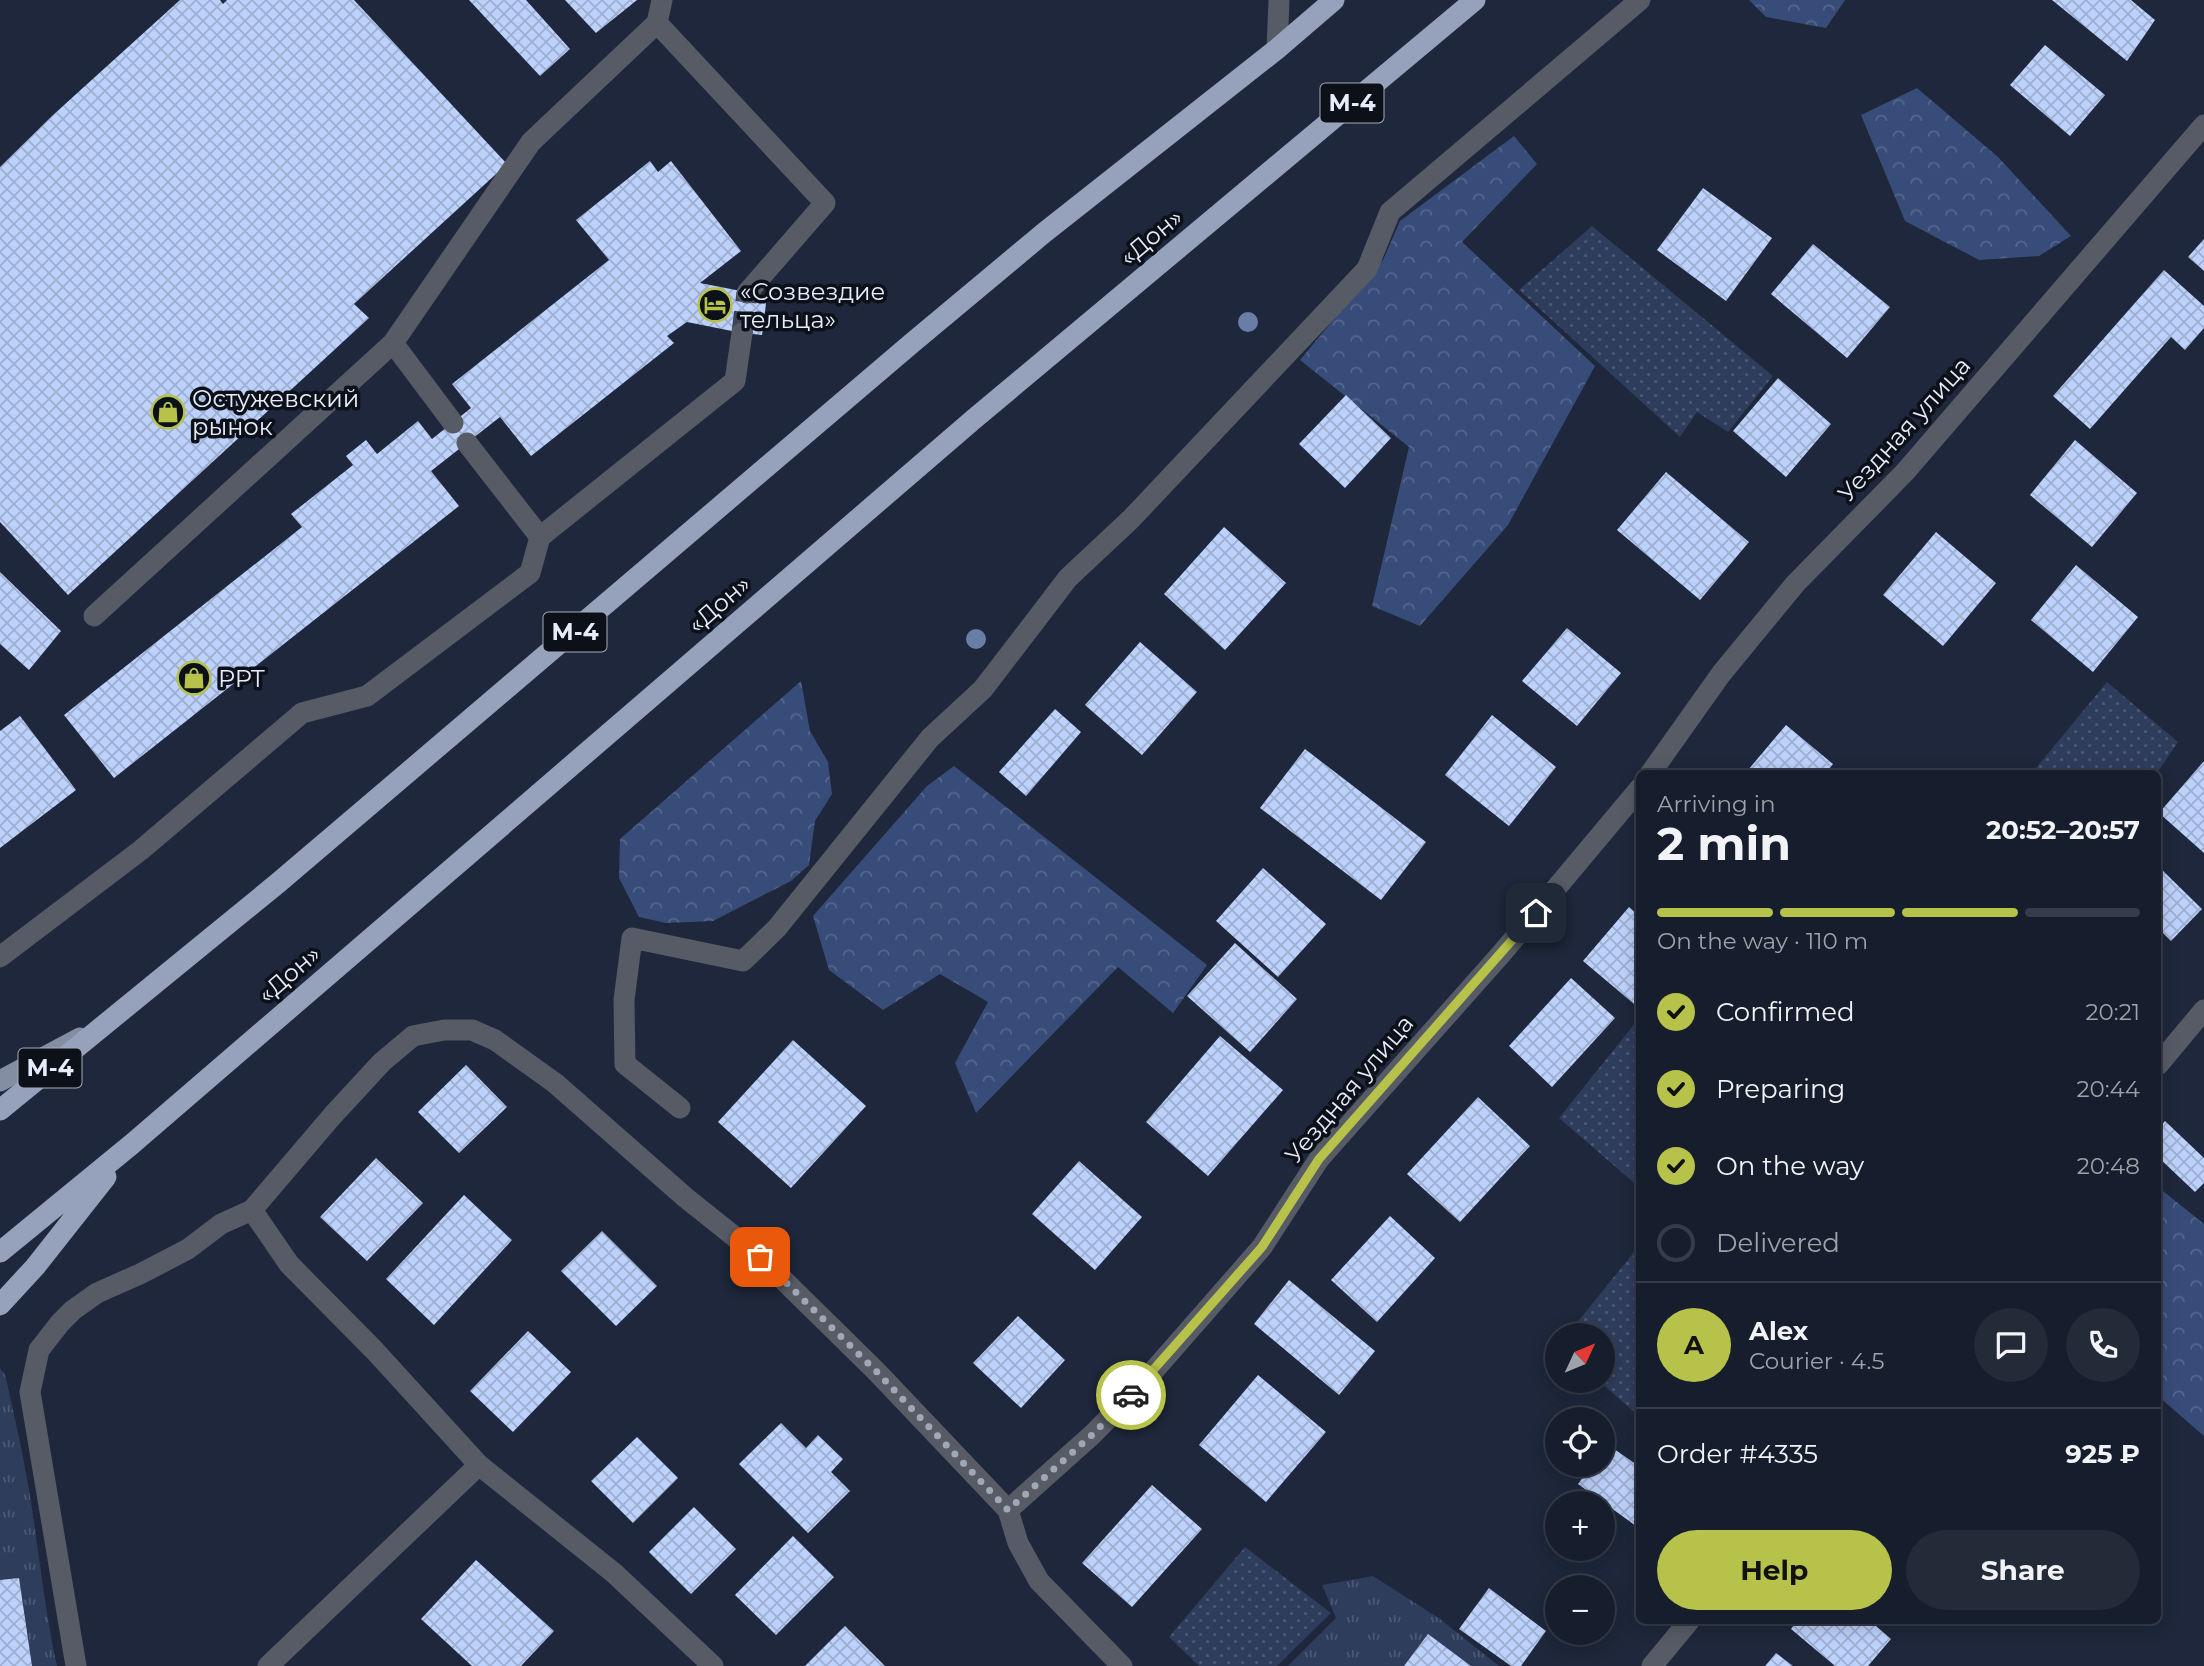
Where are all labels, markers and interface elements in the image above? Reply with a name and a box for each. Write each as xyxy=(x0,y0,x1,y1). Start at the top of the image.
road number: М-4 xyxy=(1320,83,1384,122)
street label: «Дон» xyxy=(1114,202,1188,272)
place label: «Созвездие тельца» xyxy=(740,277,885,334)
hotel icon: «Созвездие тельца» xyxy=(696,286,734,324)
street label: Уездная улица xyxy=(1832,351,1976,507)
place label: Остужевский рынок xyxy=(192,384,359,441)
shop icon: Остужевский рынок xyxy=(149,393,187,431)
street label: «Дон» xyxy=(682,569,756,639)
road number: М-4 xyxy=(544,612,606,652)
shop icon: РРТ xyxy=(175,659,213,697)
place label: РРТ xyxy=(218,664,265,693)
text: Arriving in xyxy=(1657,790,1776,818)
text: 20:52–20:57 xyxy=(1986,814,2140,846)
text: 2 min xyxy=(1657,815,1791,872)
pin xyxy=(1506,883,1566,943)
icon: home xyxy=(1517,894,1555,932)
text: On the way · 110 m xyxy=(1657,927,1868,955)
street label: «Дон» xyxy=(252,939,326,1009)
icon: check xyxy=(1657,993,1695,1031)
text: Confirmed xyxy=(1716,996,1855,1028)
text: 20:21 xyxy=(2086,998,2140,1026)
street label: Уездная улица xyxy=(1279,1009,1419,1169)
road number: М-4 xyxy=(19,1049,82,1088)
icon: check xyxy=(1657,1070,1695,1108)
text: Preparing xyxy=(1716,1073,1845,1105)
text: 20:44 xyxy=(2076,1075,2140,1103)
icon: check xyxy=(1657,1147,1695,1185)
text: On the way xyxy=(1716,1150,1864,1182)
text: 20:48 xyxy=(2077,1152,2140,1180)
pin xyxy=(730,1227,790,1287)
text: Delivered xyxy=(1716,1227,1840,1259)
icon: bag xyxy=(741,1238,779,1276)
button: chat xyxy=(1974,1308,2048,1382)
button: phone xyxy=(2066,1308,2140,1382)
text: Alex xyxy=(1749,1315,1808,1347)
north arrow xyxy=(1545,1323,1615,1393)
map controls xyxy=(1545,1323,1615,1645)
text: A xyxy=(1684,1329,1704,1361)
text: Courier · 4.5 xyxy=(1749,1347,1884,1375)
courier xyxy=(1096,1360,1166,1430)
icon: car xyxy=(1112,1376,1150,1414)
button: locate xyxy=(1545,1407,1615,1477)
text: Order #4335 xyxy=(1657,1438,1818,1470)
text: 925 ₽ xyxy=(2065,1438,2140,1470)
button: + xyxy=(1545,1491,1615,1561)
button: Help xyxy=(1657,1530,1892,1610)
button: Share xyxy=(1906,1530,2140,1610)
button: − xyxy=(1545,1575,1615,1645)

